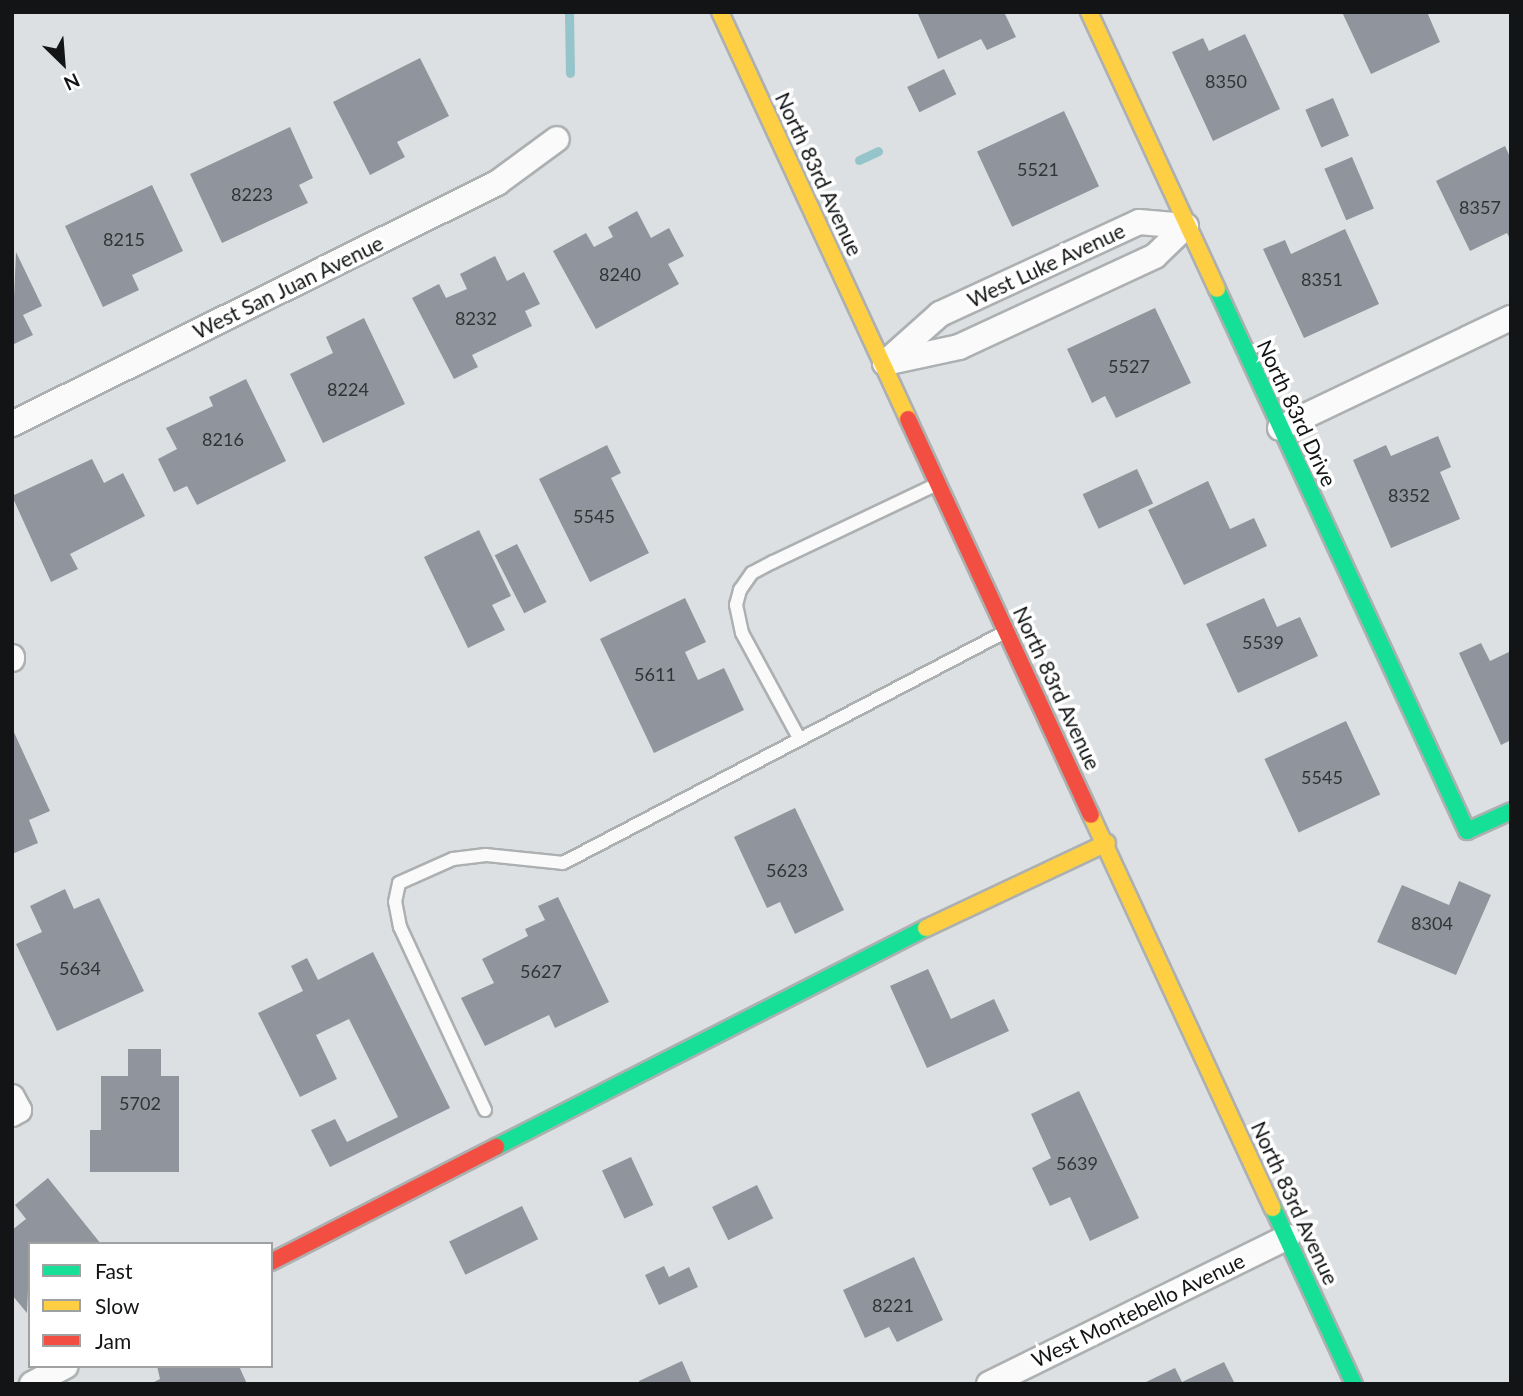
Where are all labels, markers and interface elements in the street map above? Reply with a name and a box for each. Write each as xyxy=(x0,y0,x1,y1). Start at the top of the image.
north arrow xyxy=(28,28,98,98)
text: N xyxy=(61,69,84,96)
house number: 8350 xyxy=(1205,70,1247,92)
street label: North 83rd Avenue xyxy=(770,88,868,260)
house number: 5521 xyxy=(1017,158,1059,180)
house number: 8223 xyxy=(231,183,273,205)
house number: 8357 xyxy=(1459,196,1501,218)
street label: West Luke Avenue xyxy=(963,217,1129,313)
house number: 8215 xyxy=(103,228,145,250)
street label: West San Juan Avenue xyxy=(188,230,388,344)
house number: 8240 xyxy=(599,263,641,285)
house number: 8351 xyxy=(1301,268,1343,290)
house number: 8232 xyxy=(455,307,497,329)
street label: North 83rd Drive xyxy=(1252,336,1342,490)
house number: 5527 xyxy=(1108,355,1150,377)
house number: 8224 xyxy=(327,378,369,400)
house number: 8216 xyxy=(202,428,244,450)
house number: 8352 xyxy=(1388,484,1430,506)
house number: 5545 xyxy=(573,505,615,527)
street label: North 83rd Avenue xyxy=(1008,602,1106,774)
house number: 5539 xyxy=(1242,631,1284,653)
house number: 5611 xyxy=(634,663,676,685)
house number: 5545 xyxy=(1301,766,1343,788)
house number: 5623 xyxy=(766,859,808,881)
house number: 8304 xyxy=(1411,912,1453,934)
house number: 5634 xyxy=(59,957,101,979)
house number: 5627 xyxy=(520,960,562,982)
house number: 5702 xyxy=(119,1092,161,1114)
street label: North 83rd Avenue xyxy=(1246,1117,1344,1289)
house number: 5639 xyxy=(1056,1152,1098,1174)
legend xyxy=(28,1242,273,1368)
street label: West Montebello Avenue xyxy=(1027,1247,1249,1373)
text: Fast xyxy=(95,1258,132,1283)
text: Slow xyxy=(95,1293,139,1318)
house number: 8221 xyxy=(872,1294,914,1316)
text: Jam xyxy=(95,1328,131,1353)

